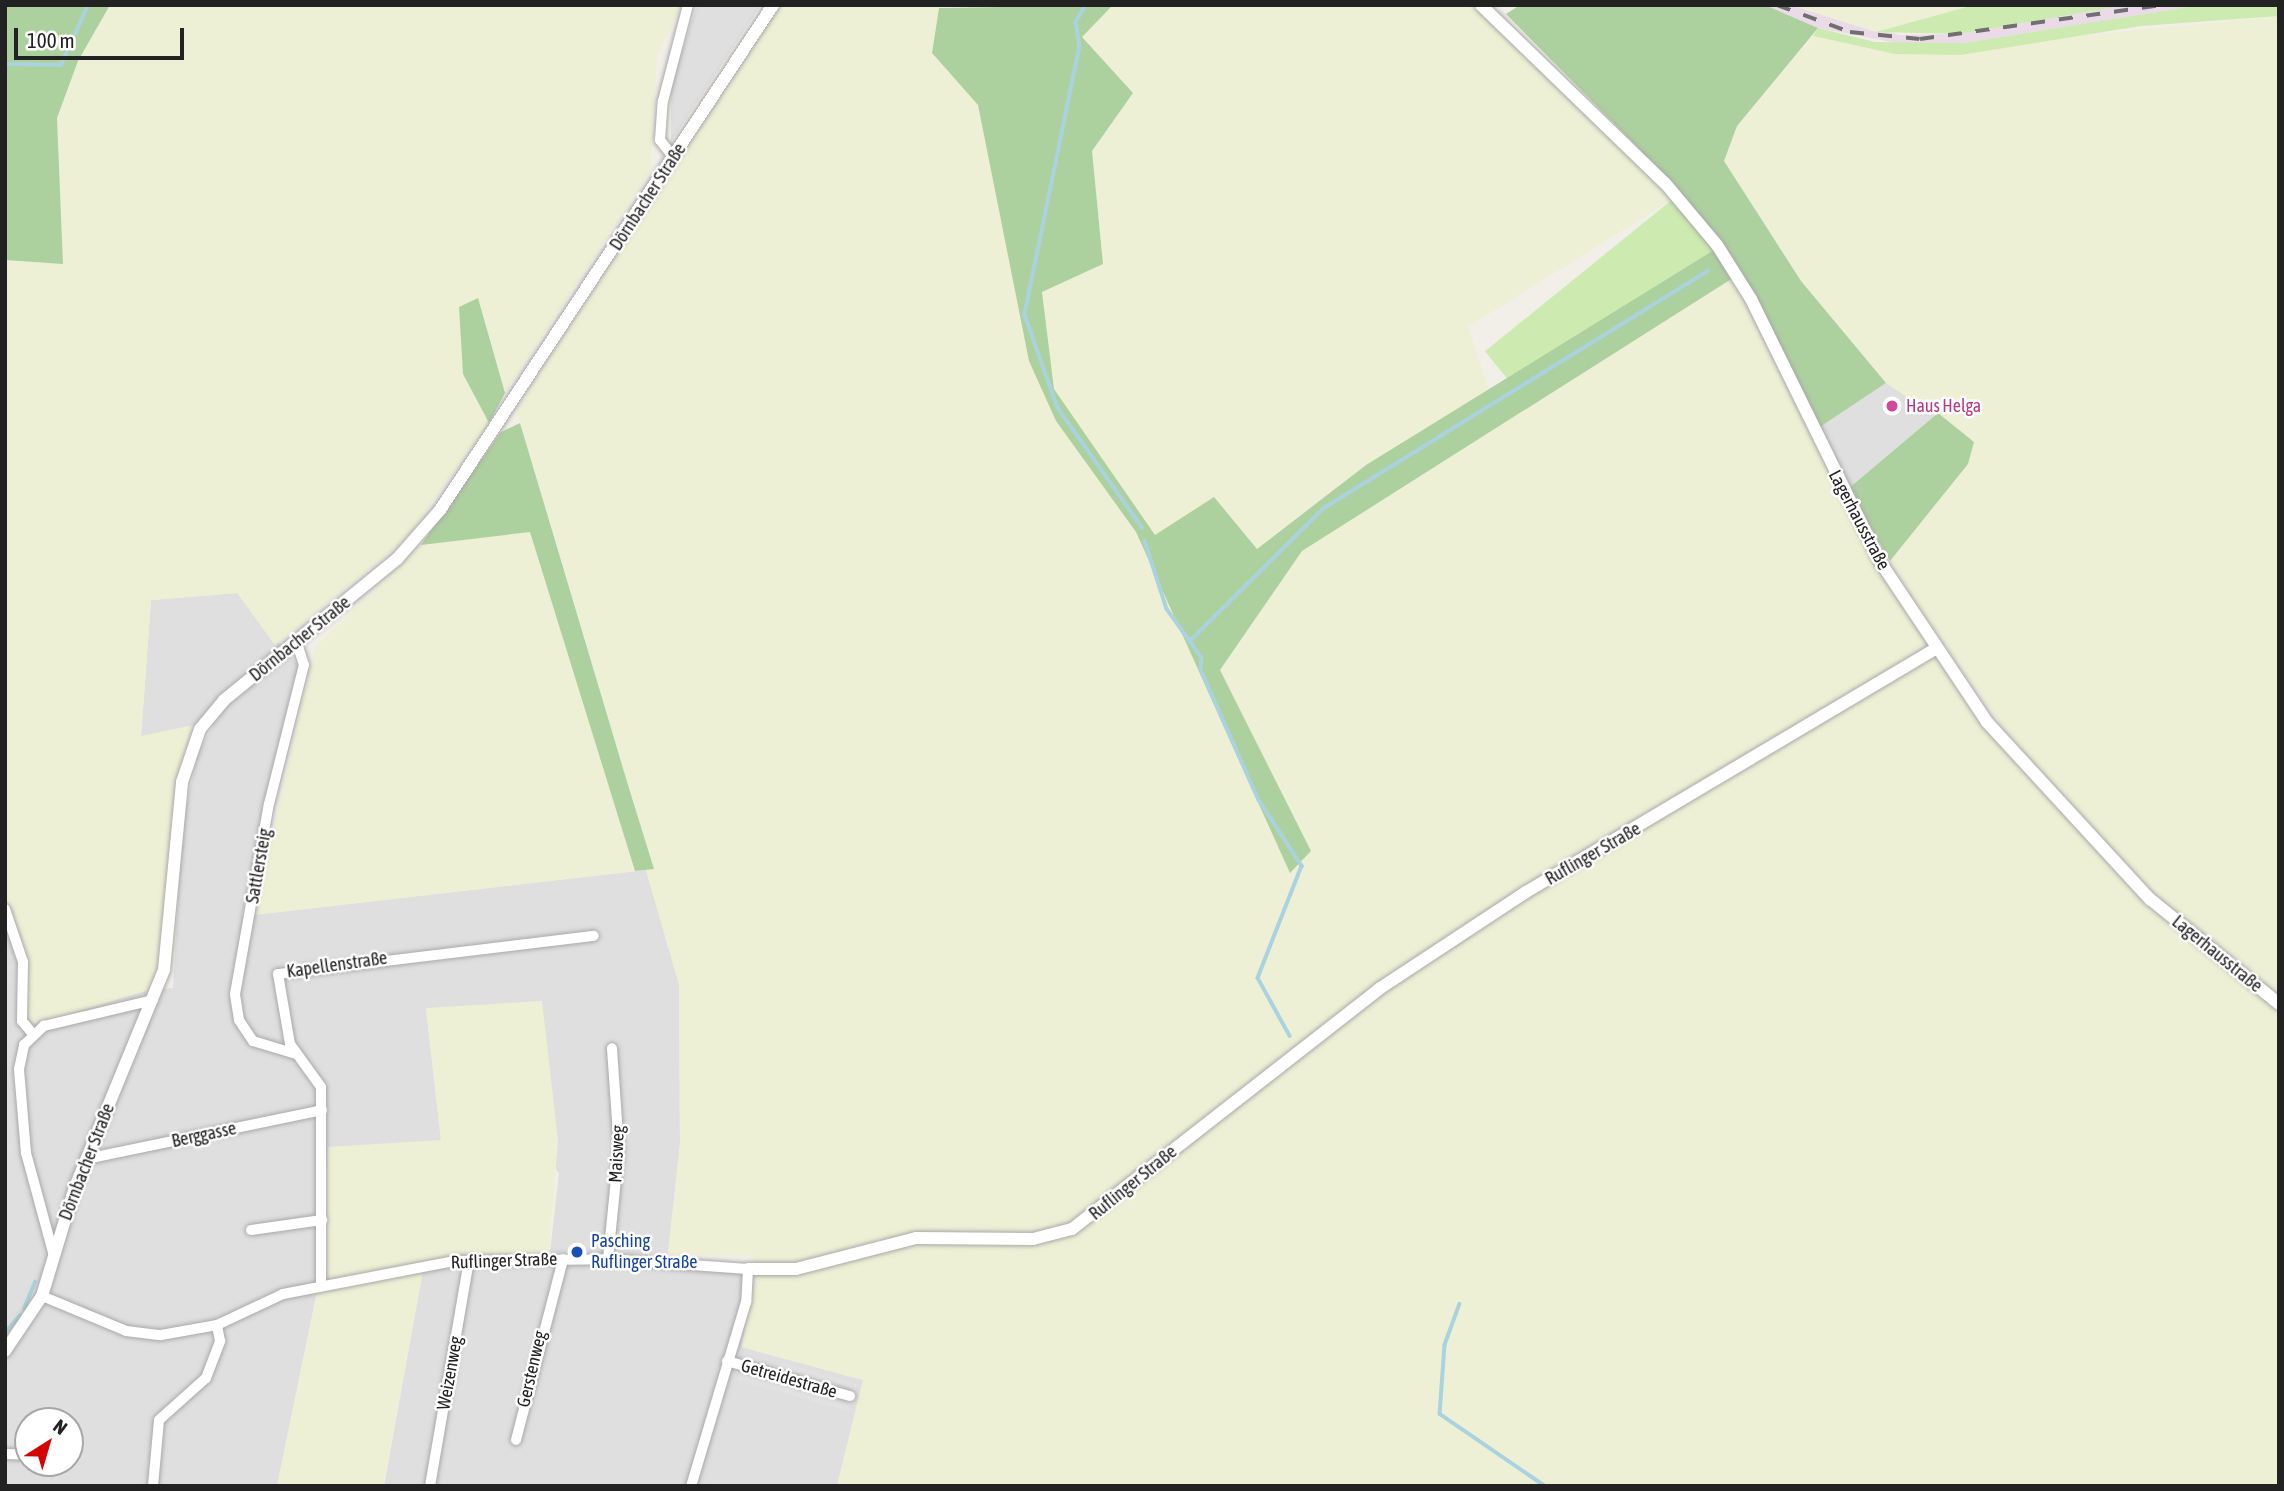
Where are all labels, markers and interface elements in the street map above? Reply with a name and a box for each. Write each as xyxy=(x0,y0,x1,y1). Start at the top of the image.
scale bar xyxy=(18,14,187,58)
text: 100 m xyxy=(27,28,75,52)
street label: Dörnbacher Straße xyxy=(605,139,691,255)
place label: Haus Helga xyxy=(1906,395,1981,417)
marker: Haus Helga xyxy=(1884,398,1900,414)
street label: Lagerhausstraße xyxy=(1824,466,1894,574)
street label: Dörnbacher Straße xyxy=(245,592,355,686)
street label: Ruflinger Straße xyxy=(1542,818,1644,890)
street label: Sattlersteig xyxy=(242,827,276,905)
street label: Lagerhausstraße xyxy=(2168,911,2266,997)
street label: Kapellenstraße xyxy=(285,947,389,983)
street label: Dörnbacher Straße xyxy=(55,1100,119,1224)
street label: Berggasse xyxy=(170,1118,238,1152)
street label: Maisweg xyxy=(605,1125,629,1183)
street label: Ruflinger Straße xyxy=(1085,1141,1181,1225)
place label: Pasching Ruflinger Straße xyxy=(591,1231,697,1274)
marker: Pasching Ruflinger Straße xyxy=(569,1244,585,1260)
street label: Ruflinger Straße xyxy=(450,1248,558,1274)
street label: Gerstenweg xyxy=(513,1329,551,1409)
street label: Weizenweg xyxy=(433,1334,467,1412)
street label: Getreidestraße xyxy=(739,1355,839,1403)
north arrow xyxy=(14,1407,84,1477)
text: N xyxy=(49,1415,72,1439)

